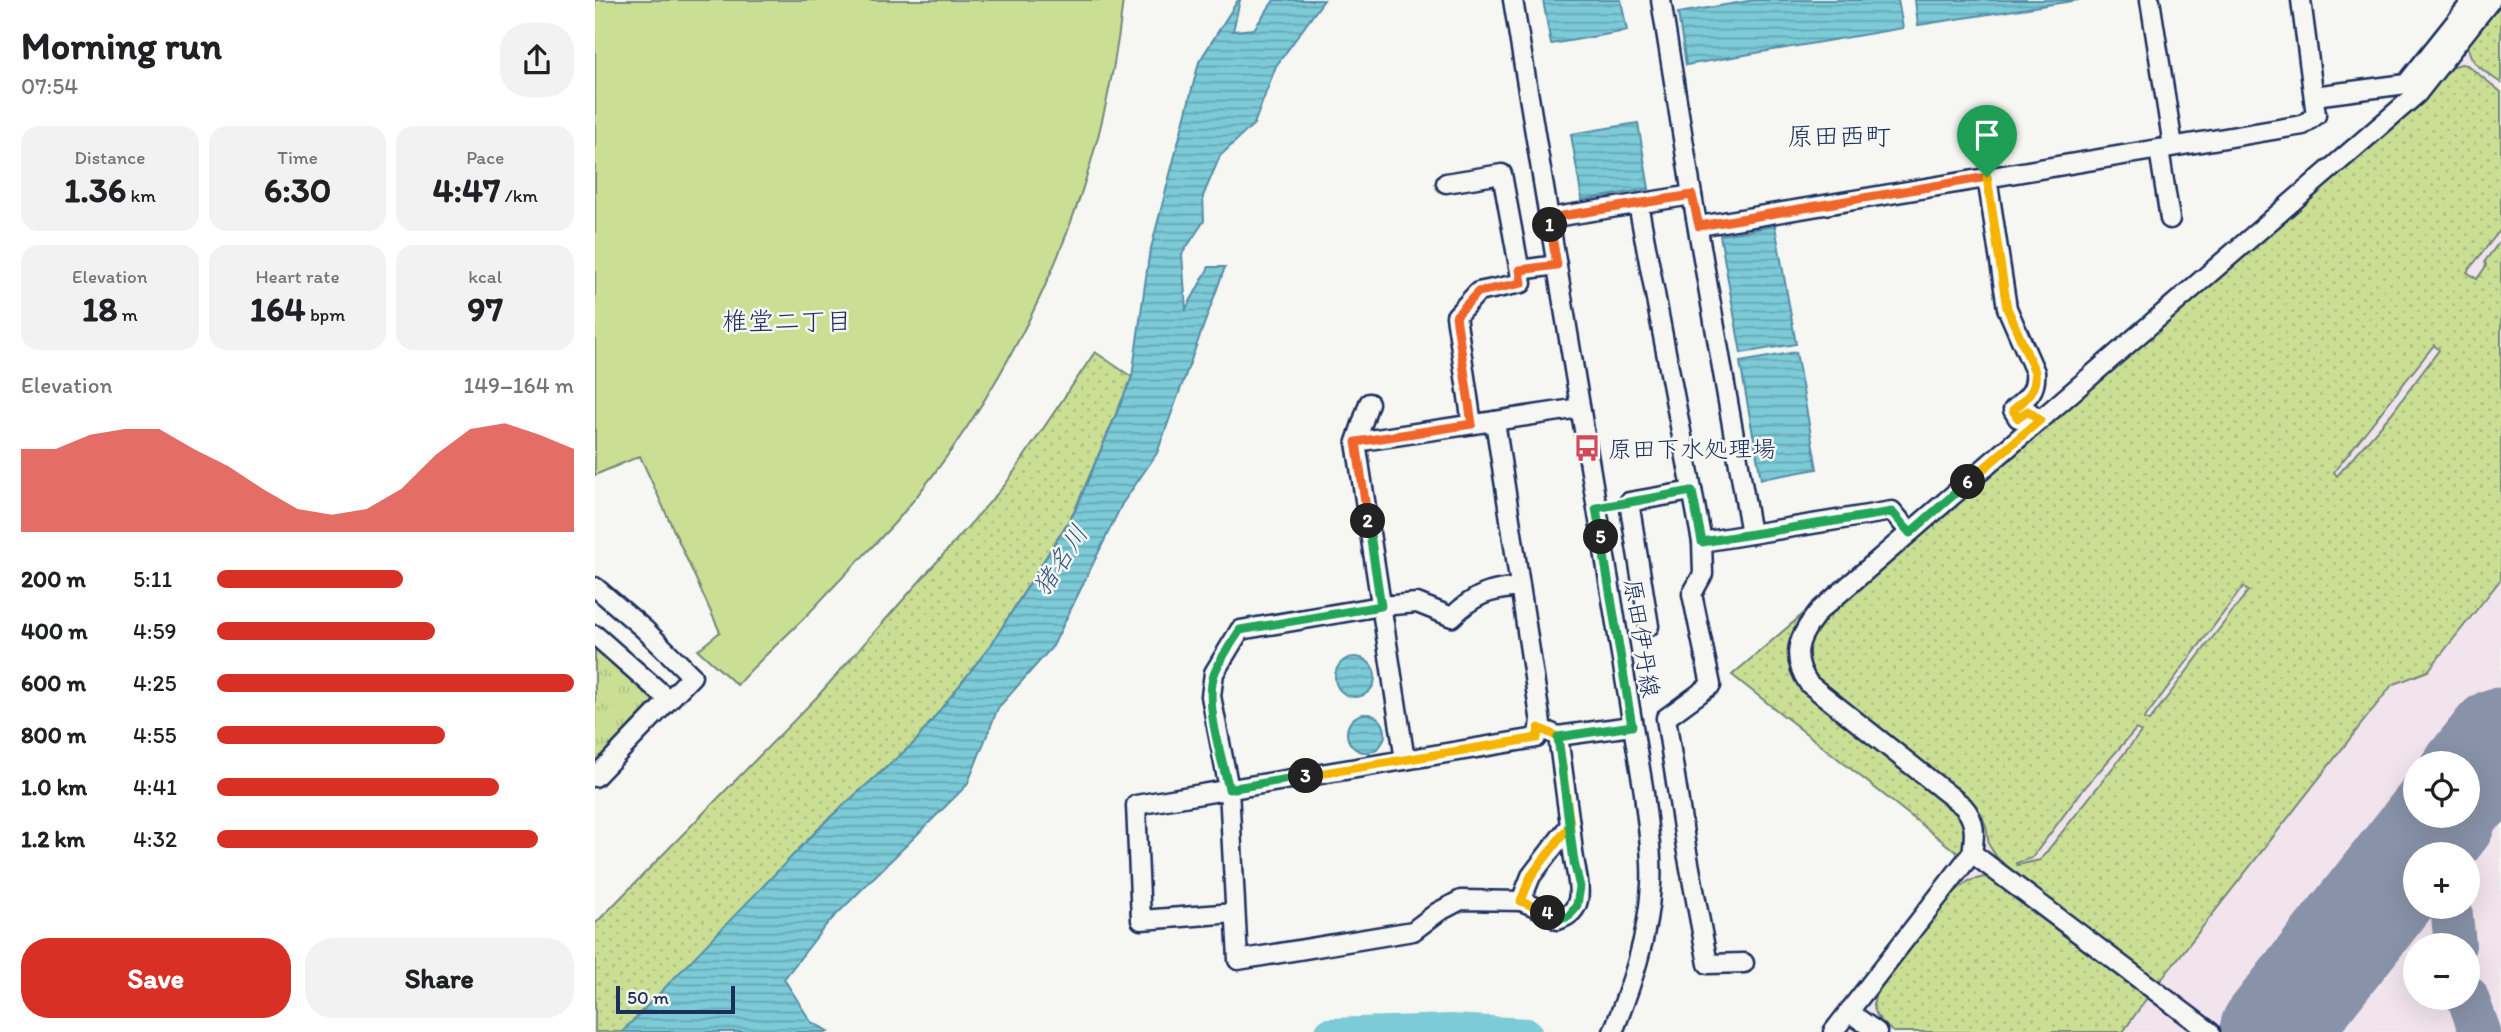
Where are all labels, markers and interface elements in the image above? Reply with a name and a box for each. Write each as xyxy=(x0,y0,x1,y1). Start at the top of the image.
text: Morning run xyxy=(21,23,222,69)
button: share xyxy=(500,23,574,97)
text: 07:54 xyxy=(21,72,78,100)
pin xyxy=(1957,105,2017,177)
icon: arrive xyxy=(1968,116,2006,154)
district label: 原田西町 xyxy=(1787,120,1891,152)
text: Distance xyxy=(74,146,145,169)
text: Time xyxy=(277,146,318,169)
text: Pace xyxy=(466,146,504,169)
text: 1.36 xyxy=(64,169,126,211)
text: 6:30 xyxy=(264,169,331,211)
text: 4:47 xyxy=(432,169,500,211)
text: km xyxy=(126,184,156,207)
text: /km xyxy=(500,184,538,207)
pin: 1 xyxy=(1532,208,1567,243)
text: 1 xyxy=(1545,213,1554,236)
text: Elevation xyxy=(72,265,148,288)
text: Heart rate xyxy=(255,265,340,288)
text: kcal xyxy=(468,265,502,288)
text: 18 xyxy=(82,288,117,330)
text: 164 xyxy=(250,288,306,330)
text: 97 xyxy=(467,288,503,330)
text: m xyxy=(117,303,138,326)
text: bpm xyxy=(306,303,345,326)
district label: 椎堂二丁目 xyxy=(722,305,852,337)
text: Elevation xyxy=(21,371,112,399)
text: 149–164 m xyxy=(463,371,574,399)
bus stop icon: 原田下水処理場 xyxy=(1572,433,1602,463)
place label: 原田下水処理場 xyxy=(1608,434,1776,463)
pin: 6 xyxy=(1951,464,1985,500)
text: 6 xyxy=(1962,470,1973,493)
pin: 2 xyxy=(1351,504,1385,538)
text: 2 xyxy=(1363,509,1373,532)
water label: 猪名川 xyxy=(1025,519,1095,601)
pin: 5 xyxy=(1583,520,1619,554)
text: 5 xyxy=(1596,525,1605,548)
text: 200 m xyxy=(21,565,86,593)
text: 5:11 xyxy=(133,565,172,593)
street label: 原田伊丹線 xyxy=(1618,576,1666,700)
text: 400 m xyxy=(21,617,88,645)
text: 4:59 xyxy=(133,617,177,645)
text: 600 m xyxy=(21,669,86,697)
text: 4:25 xyxy=(133,669,177,697)
text: 800 m xyxy=(21,721,86,749)
text: 4:55 xyxy=(133,721,177,749)
map controls xyxy=(2403,751,2480,1010)
button: locate xyxy=(2403,751,2480,828)
pin: 3 xyxy=(1289,758,1323,794)
text: 3 xyxy=(1300,764,1311,787)
text: 1.0 km xyxy=(21,773,87,801)
text: 4:41 xyxy=(133,773,177,801)
text: 1.2 km xyxy=(21,825,85,853)
text: 4:32 xyxy=(133,825,177,853)
button: + xyxy=(2403,842,2480,919)
pin: 4 xyxy=(1531,895,1565,930)
text: 4 xyxy=(1542,901,1553,924)
button: − xyxy=(2403,933,2480,1010)
button: Save xyxy=(21,938,291,1018)
button: Share xyxy=(305,938,574,1018)
scale bar xyxy=(616,983,735,1015)
text: 50 m xyxy=(627,986,669,1009)

